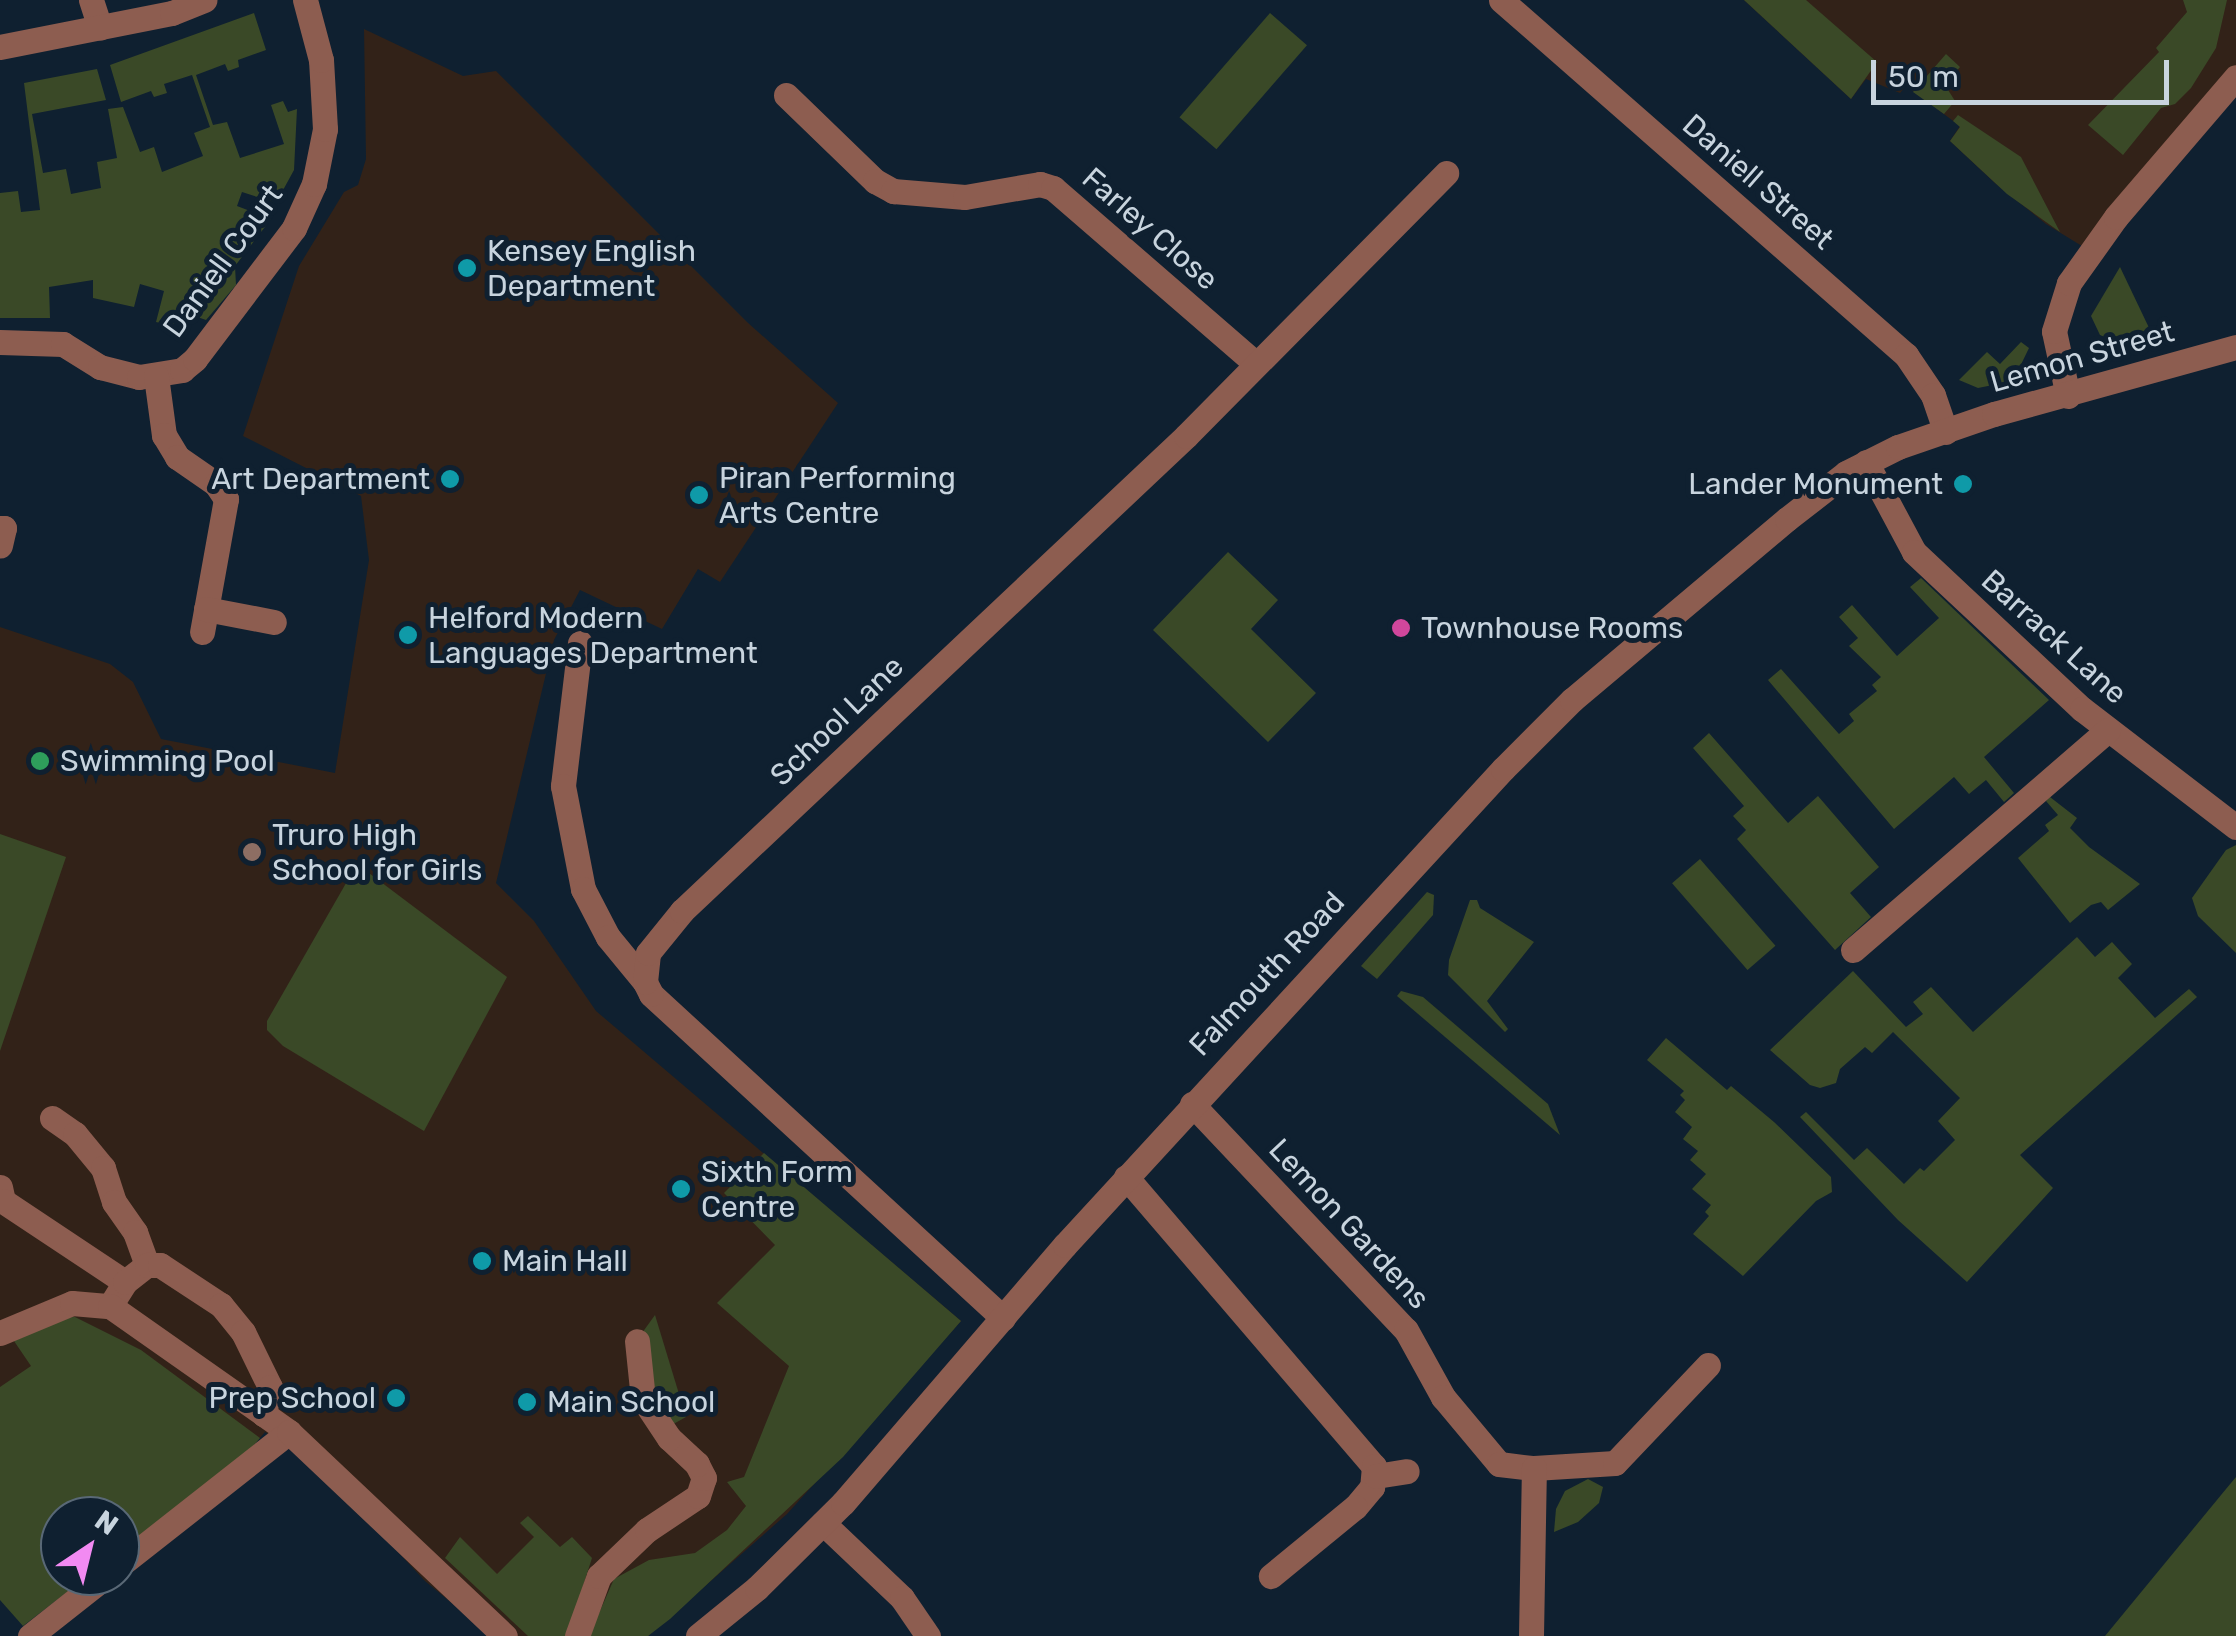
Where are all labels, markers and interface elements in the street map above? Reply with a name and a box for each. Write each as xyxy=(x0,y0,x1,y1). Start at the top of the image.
scale bar xyxy=(1876,40,2174,102)
text: 50 m xyxy=(1888,59,1959,95)
street label: Daniell Street xyxy=(1675,107,1841,257)
street label: Farley Close xyxy=(1075,160,1225,298)
street label: Daniell Court xyxy=(156,178,290,344)
place label: Kensey English Department xyxy=(487,233,697,304)
marker: Kensey English Department xyxy=(456,257,478,279)
street label: Lemon Street xyxy=(1986,314,2178,400)
place label: Piran Performing Arts Centre xyxy=(719,460,956,530)
place label: Art Department xyxy=(211,461,430,497)
place label: Lander Monument xyxy=(1688,466,1943,502)
marker: Art Department xyxy=(439,468,461,490)
marker: Lander Monument xyxy=(1952,473,1974,495)
marker: Piran Performing Arts Centre xyxy=(688,484,710,506)
street label: Barrack Lane xyxy=(1974,562,2134,712)
place label: Helford Modern Languages Department xyxy=(428,600,758,670)
place label: Townhouse Rooms xyxy=(1421,610,1683,646)
marker: Townhouse Rooms xyxy=(1390,617,1412,639)
marker: Helford Modern Languages Department xyxy=(397,624,419,646)
street label: School Lane xyxy=(763,649,911,793)
place label: Swimming Pool xyxy=(60,743,275,779)
marker: Swimming Pool xyxy=(29,750,51,772)
place label: Truro High School for Girls xyxy=(272,817,483,888)
marker: Truro High School for Girls xyxy=(241,841,263,863)
street label: Falmouth Road xyxy=(1182,885,1352,1063)
street label: Lemon Gardens xyxy=(1261,1132,1437,1316)
place label: Sixth Form Centre xyxy=(701,1154,853,1224)
marker: Sixth Form Centre xyxy=(670,1178,692,1200)
place label: Main Hall xyxy=(502,1243,628,1279)
marker: Main Hall xyxy=(471,1250,493,1272)
place label: Prep School xyxy=(208,1380,376,1416)
place label: Main School xyxy=(547,1384,715,1420)
marker: Prep School xyxy=(385,1387,407,1409)
marker: Main School xyxy=(516,1391,538,1413)
north arrow xyxy=(40,1496,140,1596)
text: N xyxy=(89,1503,124,1542)

